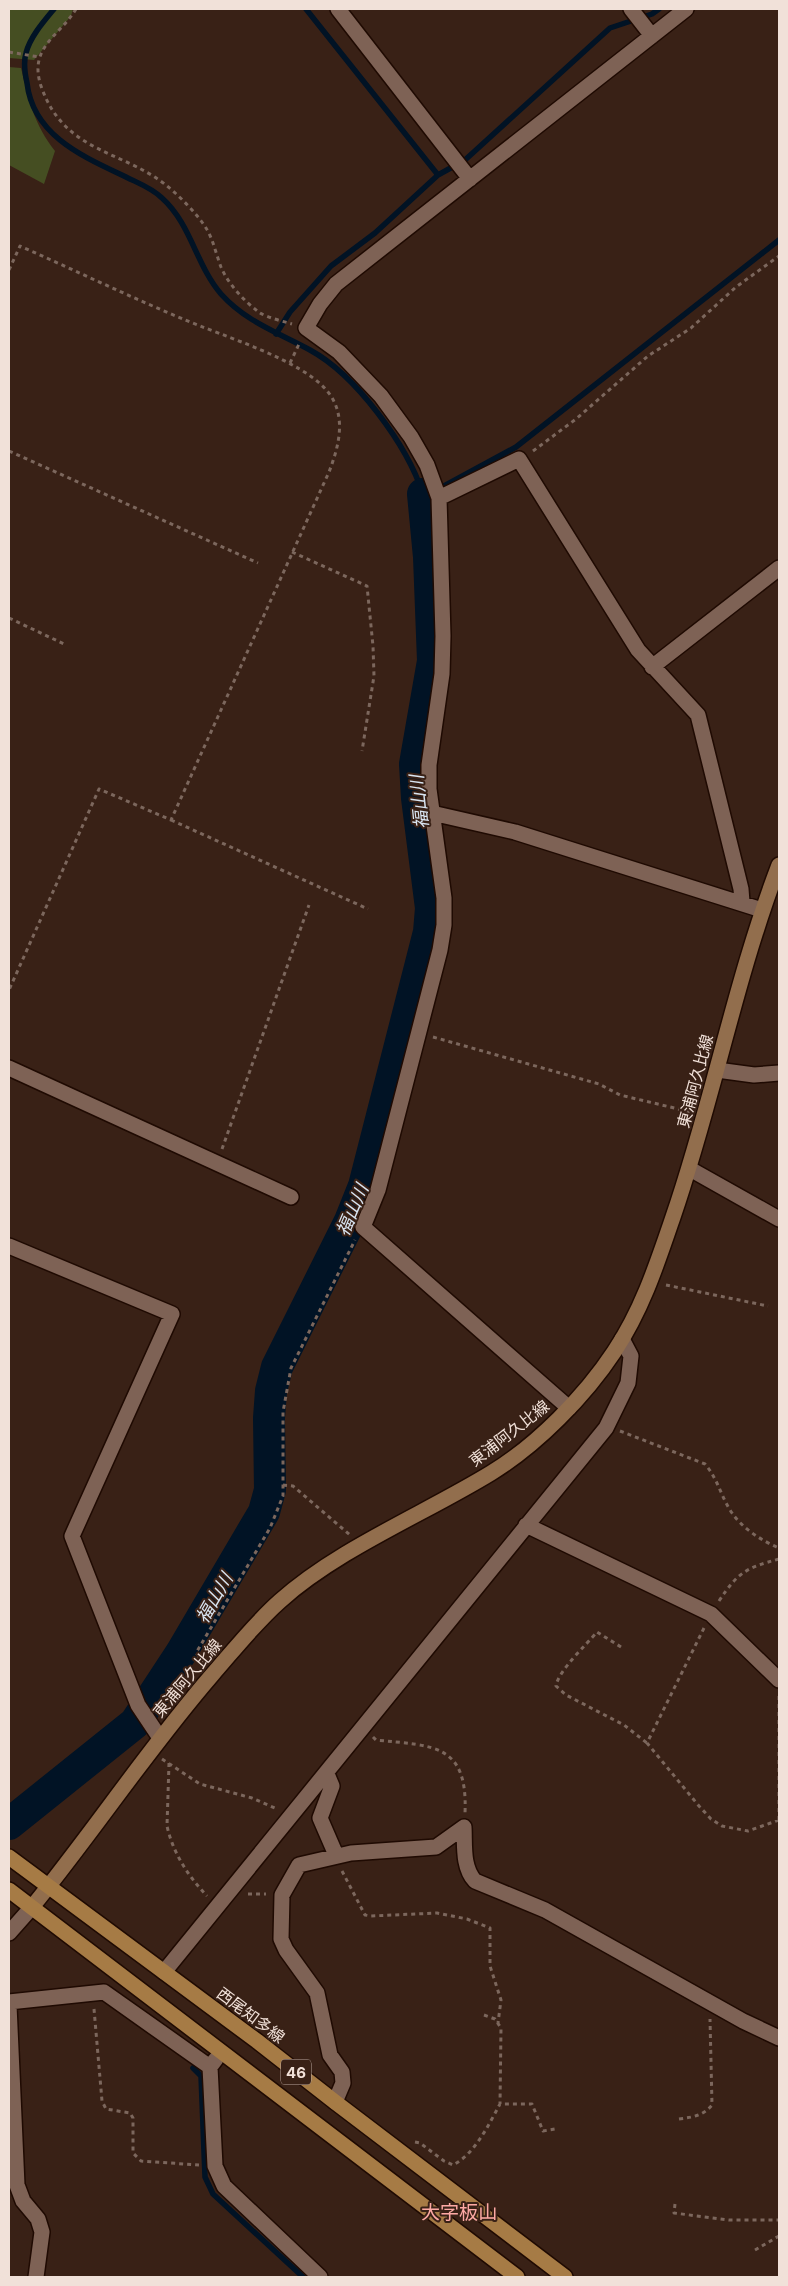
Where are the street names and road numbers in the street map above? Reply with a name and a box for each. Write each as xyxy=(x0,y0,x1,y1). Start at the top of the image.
street label: 東浦阿久比線 xyxy=(673,1032,717,1130)
street label: 東浦阿久比線 xyxy=(465,1396,553,1470)
street label: 東浦阿久比線 xyxy=(148,1635,226,1721)
street label: 西尾知多線 xyxy=(213,1983,289,2047)
road number: 46 xyxy=(281,2060,311,2084)

